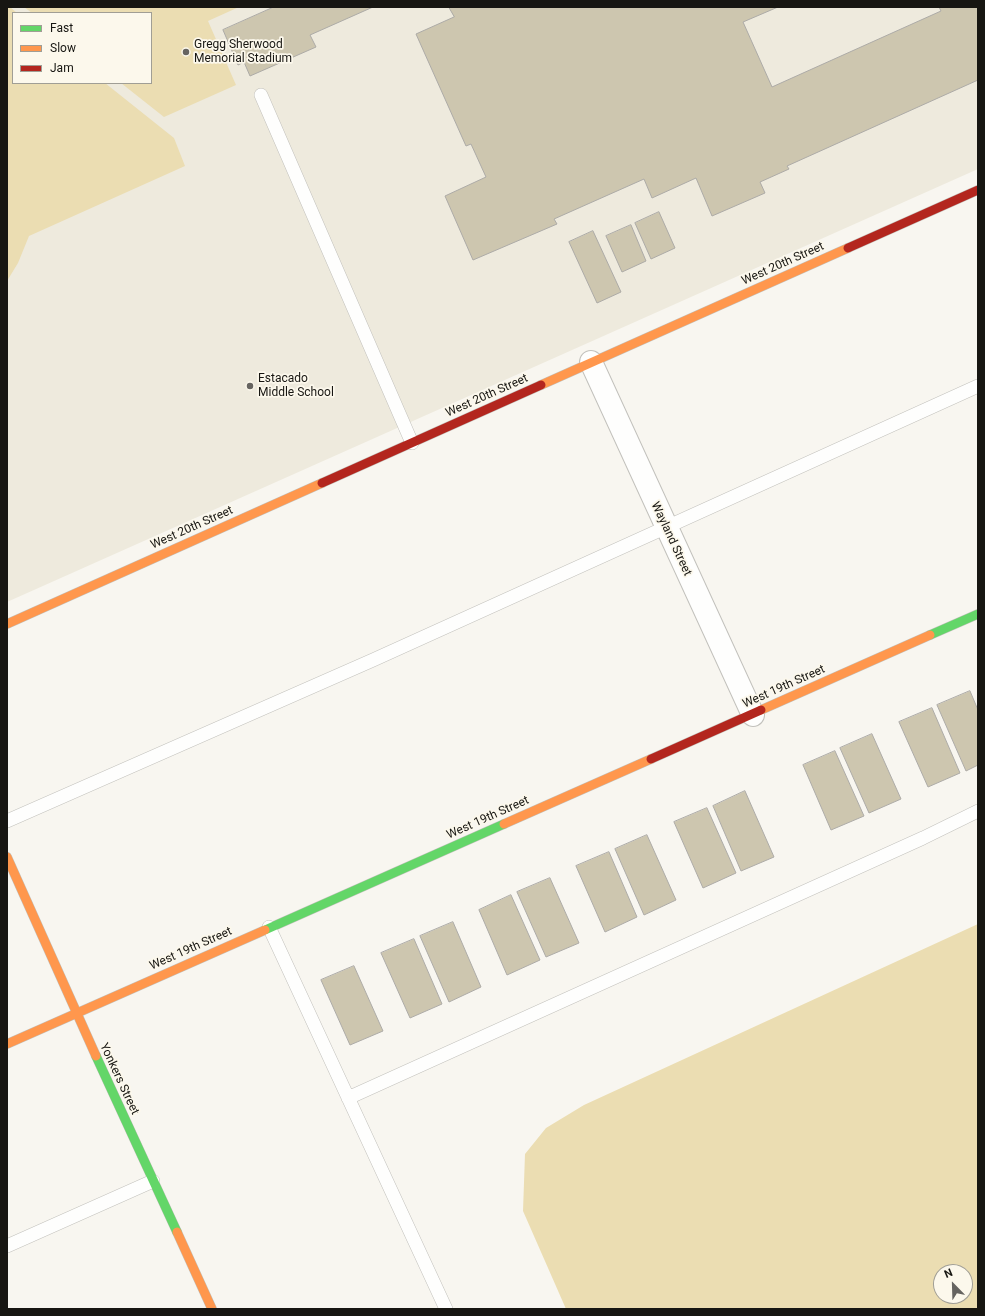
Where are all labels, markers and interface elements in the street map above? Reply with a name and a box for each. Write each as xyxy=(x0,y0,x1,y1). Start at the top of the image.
legend xyxy=(12,12,152,84)
text: Fast xyxy=(50,21,73,35)
place label: Gregg Sherwood Memorial Stadium xyxy=(194,38,292,66)
text: Slow xyxy=(50,41,76,55)
marker: Gregg Sherwood Memorial Stadium xyxy=(181,47,191,57)
text: Jam xyxy=(50,61,74,75)
street label: West 20th Street xyxy=(740,239,826,289)
street label: West 20th Street xyxy=(444,371,530,421)
place label: Estacado Middle School xyxy=(258,372,334,400)
marker: Estacado Middle School xyxy=(245,381,255,391)
street label: Wayland Street xyxy=(648,500,694,578)
street label: West 20th Street xyxy=(149,503,235,553)
street label: West 19th Street xyxy=(741,662,827,712)
street label: West 19th Street xyxy=(445,793,531,843)
street label: West 19th Street xyxy=(148,924,234,974)
street label: Yonkers Street xyxy=(96,1041,142,1117)
north arrow xyxy=(933,1264,973,1304)
text: N xyxy=(942,1266,955,1281)

